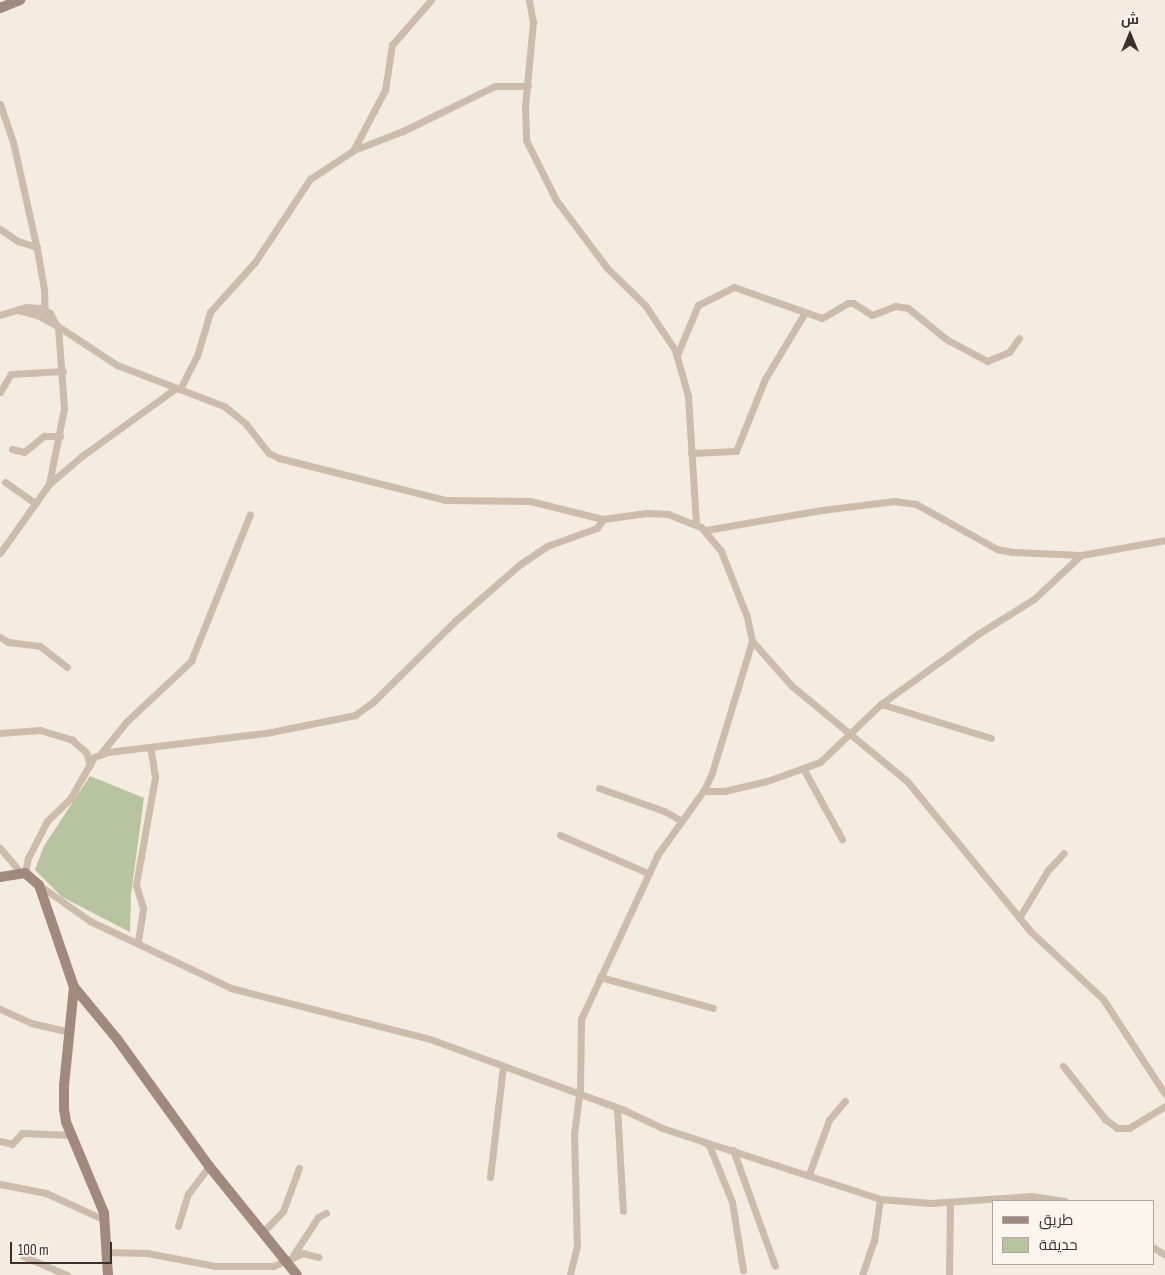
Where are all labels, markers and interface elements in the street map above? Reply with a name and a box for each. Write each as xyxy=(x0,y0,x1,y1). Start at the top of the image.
north arrow xyxy=(1105,10,1155,60)
text: ش xyxy=(1121,11,1139,28)
legend xyxy=(992,1200,1155,1265)
text: طريق xyxy=(1039,1211,1073,1230)
scale bar xyxy=(12,1232,115,1264)
text: حديقة xyxy=(1039,1236,1078,1255)
text: 100 m xyxy=(18,1241,49,1260)

